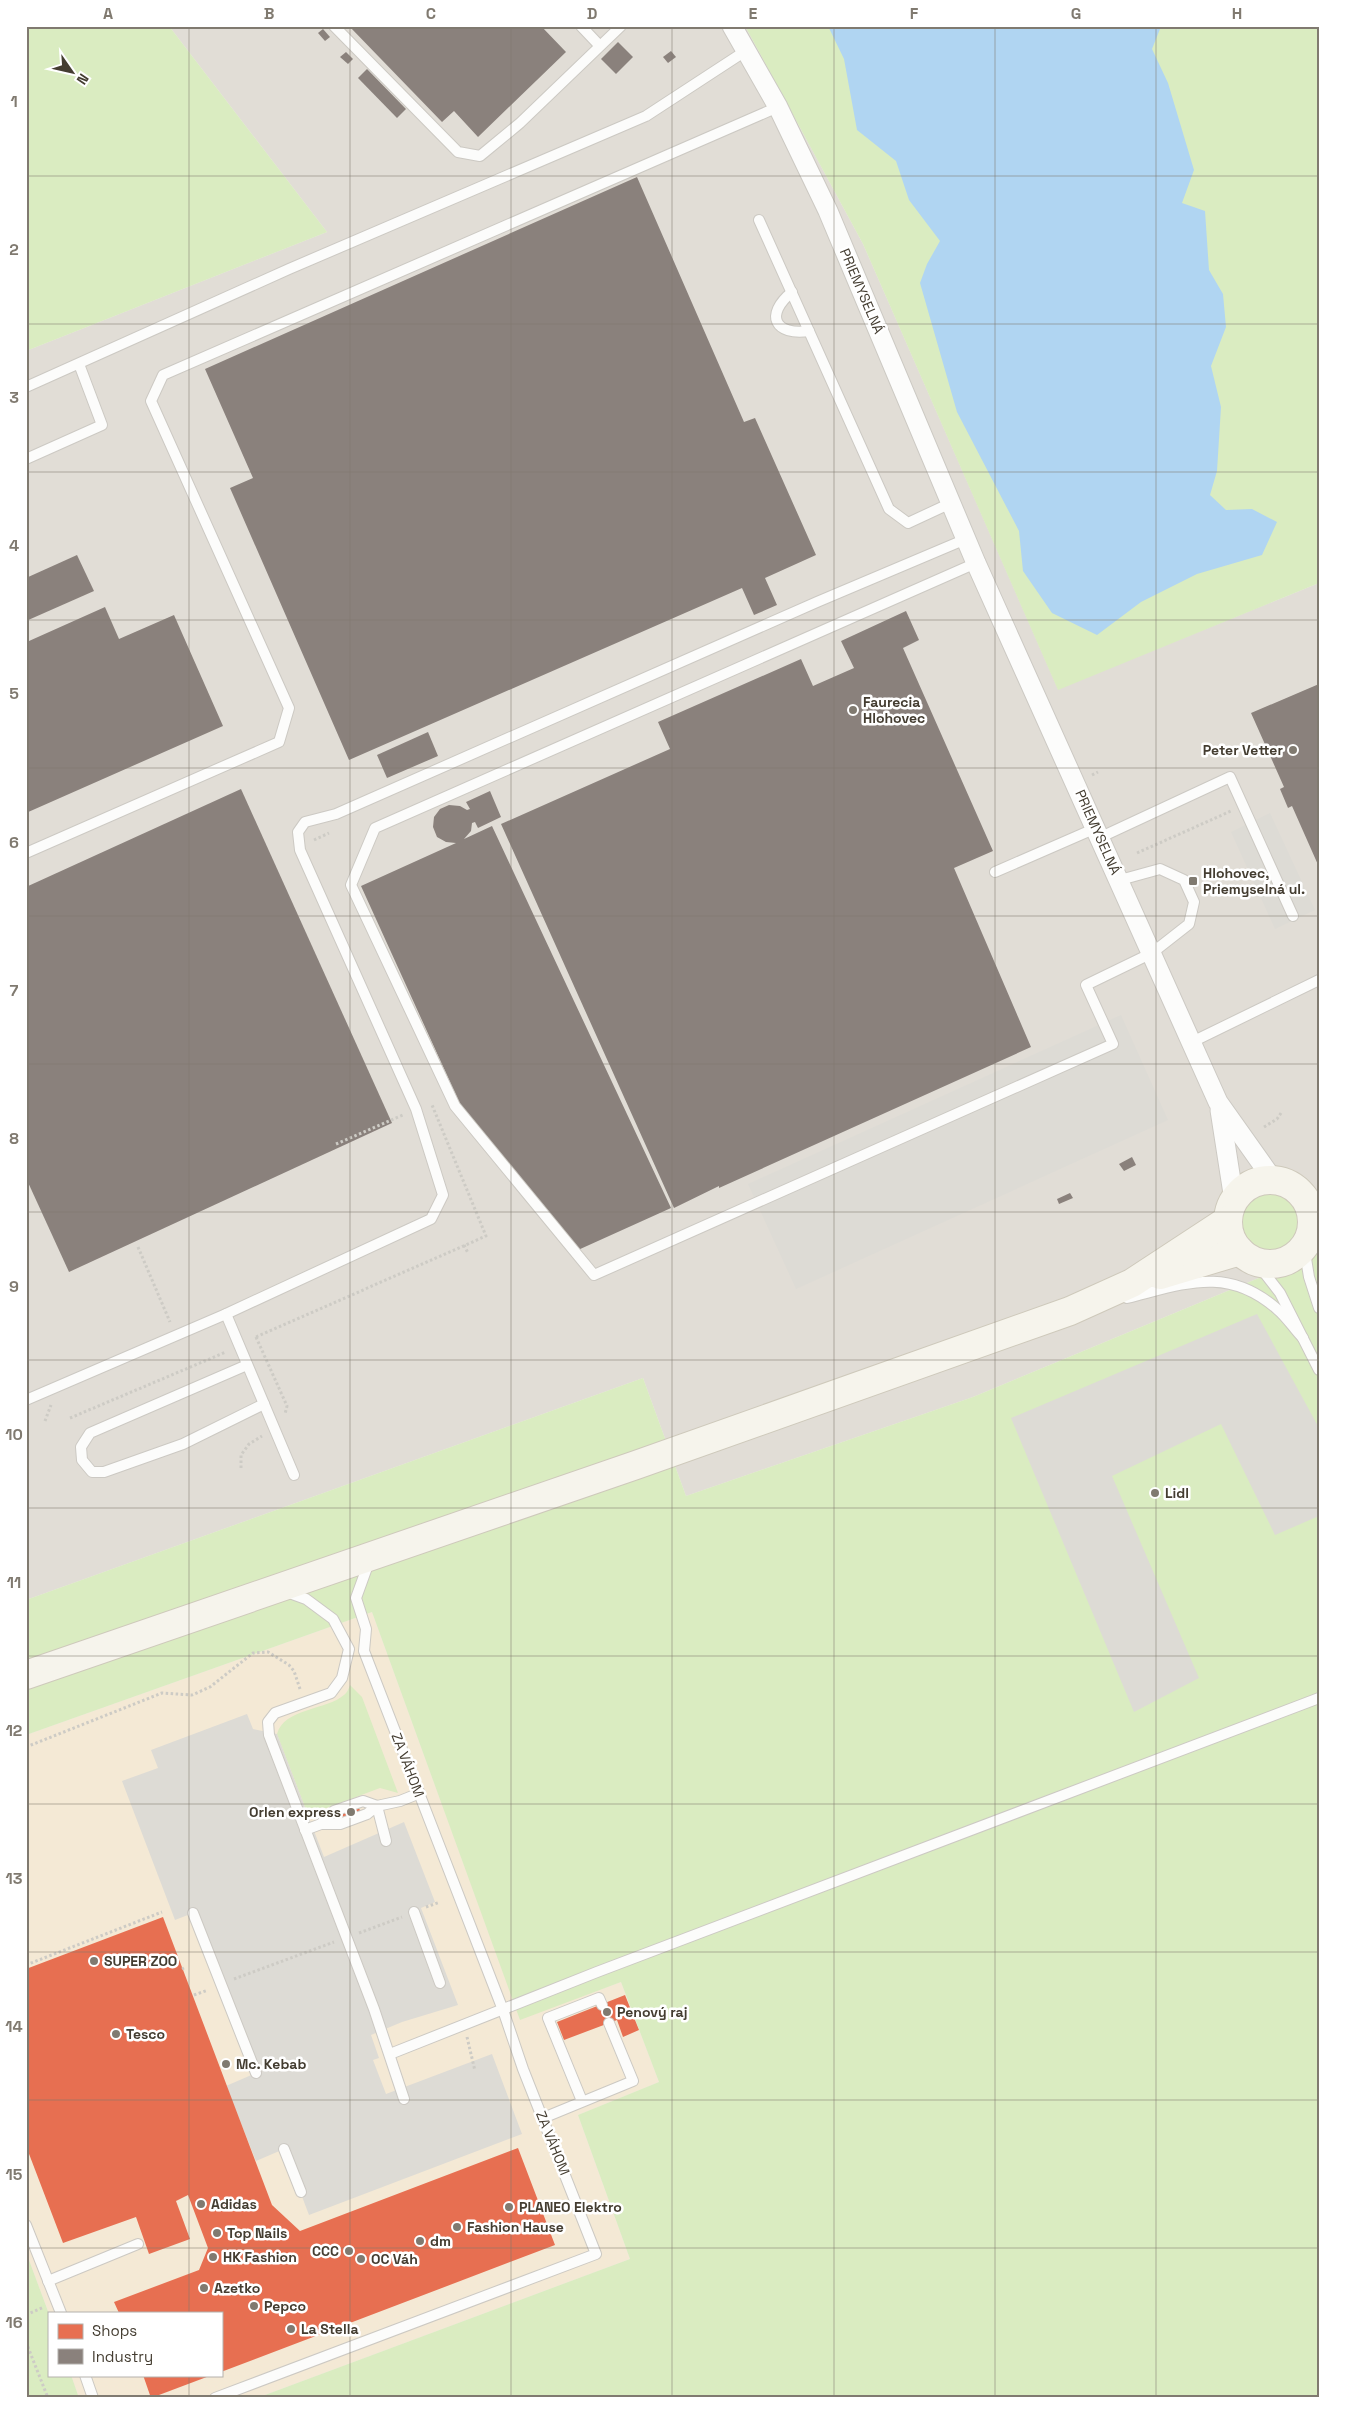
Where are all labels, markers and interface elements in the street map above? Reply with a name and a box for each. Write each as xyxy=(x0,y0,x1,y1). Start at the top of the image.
text: A xyxy=(103,3,113,24)
text: B xyxy=(264,3,274,24)
text: C xyxy=(426,3,436,24)
text: D xyxy=(587,3,597,24)
text: E xyxy=(749,3,758,24)
text: F xyxy=(910,3,919,24)
text: G xyxy=(1071,3,1081,24)
text: H xyxy=(1232,3,1242,24)
north arrow xyxy=(48,48,98,98)
text: N xyxy=(73,70,93,88)
text: 1 xyxy=(10,91,18,112)
text: 2 xyxy=(9,239,19,260)
street label: PRIEMYSELNÁ xyxy=(836,246,888,337)
text: 3 xyxy=(9,387,19,408)
text: 4 xyxy=(9,535,19,556)
text: 5 xyxy=(9,683,19,704)
place label: Faurecia Hlohovec xyxy=(863,693,925,727)
marker: Faurecia Hlohovec xyxy=(847,704,859,716)
place label: Peter Vetter xyxy=(1203,741,1283,759)
marker: Peter Vetter xyxy=(1287,744,1299,756)
street label: PRIEMYSELNÁ xyxy=(1071,787,1125,877)
text: 6 xyxy=(9,832,19,853)
place label: Hlohovec, Priemyselná ul. xyxy=(1203,864,1305,898)
marker: Hlohovec, Priemyselná ul. xyxy=(1187,875,1199,887)
text: 7 xyxy=(10,980,19,1001)
text: 8 xyxy=(9,1128,19,1149)
text: 9 xyxy=(9,1276,19,1297)
text: 10 xyxy=(5,1424,23,1445)
place label: Lidl xyxy=(1165,1484,1189,1502)
marker: Lidl xyxy=(1149,1487,1161,1499)
text: 11 xyxy=(7,1572,21,1593)
text: 12 xyxy=(6,1720,22,1741)
street label: ZA VÁHOM xyxy=(387,1730,429,1800)
place label: Orlen express xyxy=(249,1803,341,1821)
marker: Orlen express xyxy=(345,1806,357,1818)
text: 13 xyxy=(6,1868,23,1889)
place label: SUPER ZOO xyxy=(104,1952,177,1970)
marker: SUPER ZOO xyxy=(88,1955,100,1967)
place label: Penový raj xyxy=(617,2003,688,2021)
marker: Penový raj xyxy=(601,2006,613,2018)
text: 14 xyxy=(5,2016,23,2037)
place label: Tesco xyxy=(126,2025,165,2043)
marker: Tesco xyxy=(110,2028,122,2040)
place label: Mc. Kebab xyxy=(236,2055,306,2073)
marker: Mc. Kebab xyxy=(220,2058,232,2070)
street label: ZA VÁHOM xyxy=(532,2108,574,2178)
text: 15 xyxy=(6,2164,23,2185)
place label: Adidas xyxy=(211,2195,257,2213)
marker: Adidas xyxy=(195,2198,207,2210)
place label: PLANEO Elektro xyxy=(519,2198,622,2216)
marker: PLANEO Elektro xyxy=(503,2201,515,2213)
place label: Fashion Hause xyxy=(467,2218,564,2236)
marker: Fashion Hause xyxy=(451,2221,463,2233)
place label: Top Nails xyxy=(227,2224,287,2242)
marker: Top Nails xyxy=(211,2227,223,2239)
place label: dm xyxy=(430,2232,451,2250)
marker: dm xyxy=(414,2235,426,2247)
place label: CCC xyxy=(312,2242,339,2260)
marker: CCC xyxy=(343,2245,355,2257)
place label: HK Fashion xyxy=(223,2248,297,2266)
place label: OC Váh xyxy=(371,2250,418,2268)
marker: HK Fashion xyxy=(207,2251,219,2263)
marker: OC Váh xyxy=(355,2253,367,2265)
place label: Azetko xyxy=(214,2279,260,2297)
marker: Azetko xyxy=(198,2282,210,2294)
place label: Pepco xyxy=(264,2297,306,2315)
marker: Pepco xyxy=(248,2300,260,2312)
text: 16 xyxy=(5,2312,23,2333)
legend xyxy=(48,2312,222,2376)
place label: La Stella xyxy=(301,2320,358,2338)
text: Shops xyxy=(92,2321,137,2340)
marker: La Stella xyxy=(285,2323,297,2335)
text: Industry xyxy=(92,2347,153,2366)

